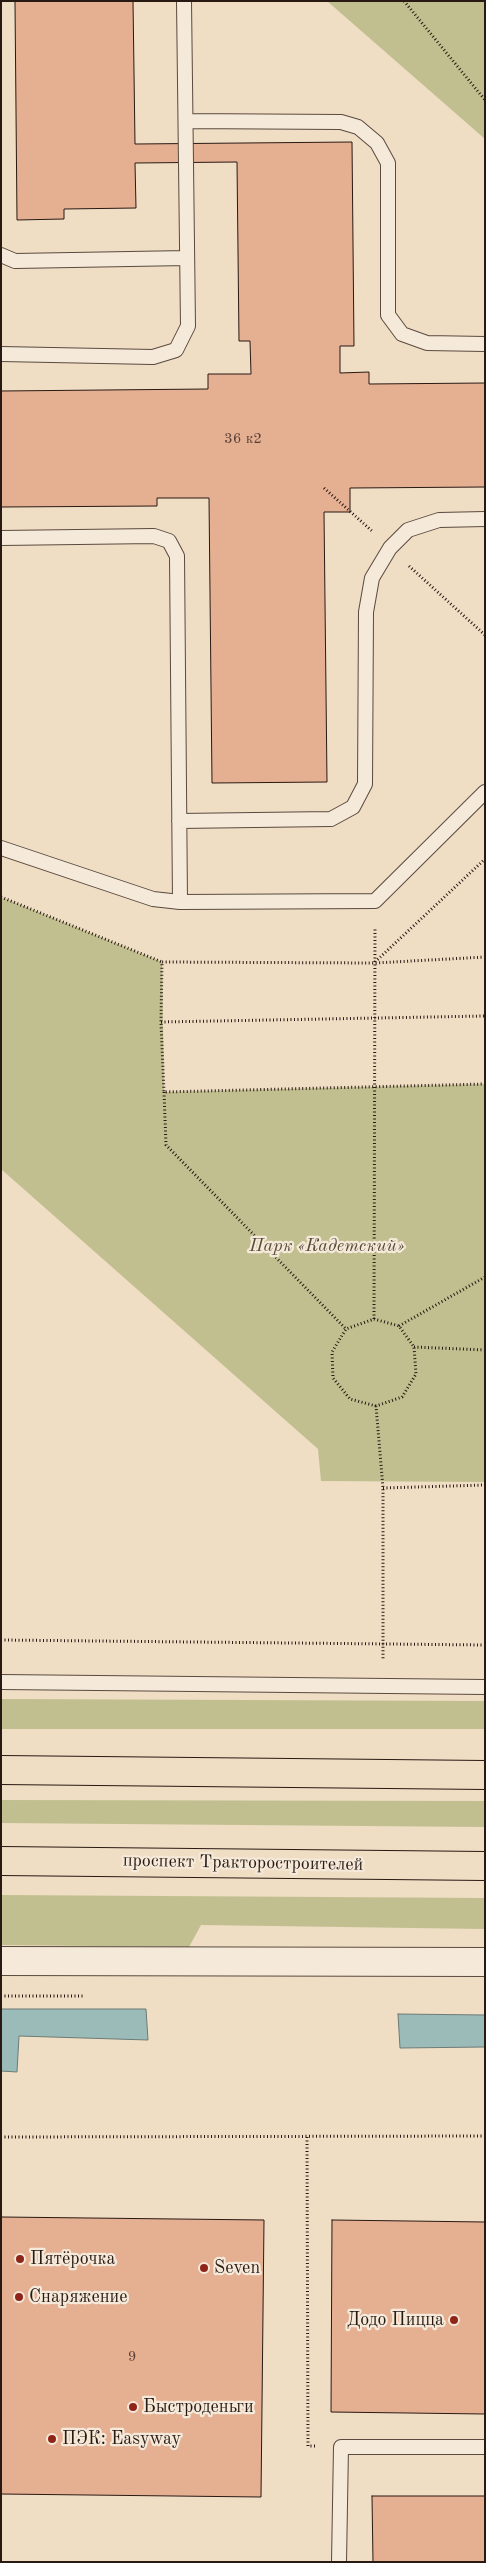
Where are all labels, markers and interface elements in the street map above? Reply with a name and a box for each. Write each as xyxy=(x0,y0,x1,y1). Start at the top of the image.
house number: 36 к2 xyxy=(224,430,262,448)
park label: Парк «Кадетский» xyxy=(249,1235,405,1257)
street label: проспект Тракторостроителей xyxy=(123,1850,363,1876)
place label: Пятёрочка xyxy=(30,2248,115,2270)
marker: Пятёрочка xyxy=(14,2253,26,2265)
place label: Seven xyxy=(214,2257,260,2279)
marker: Seven xyxy=(198,2262,210,2274)
place label: Снаряжение xyxy=(29,2286,128,2308)
marker: Снаряжение xyxy=(13,2291,25,2303)
place label: Додо Пицца xyxy=(347,2309,444,2331)
marker: Додо Пицца xyxy=(448,2314,460,2326)
house number: 9 xyxy=(128,2348,136,2366)
place label: Быстроденьги xyxy=(143,2396,254,2418)
marker: Быстроденьги xyxy=(127,2401,139,2413)
place label: ПЭК: Easyway xyxy=(62,2428,181,2450)
marker: ПЭК: Easyway xyxy=(46,2433,58,2445)

